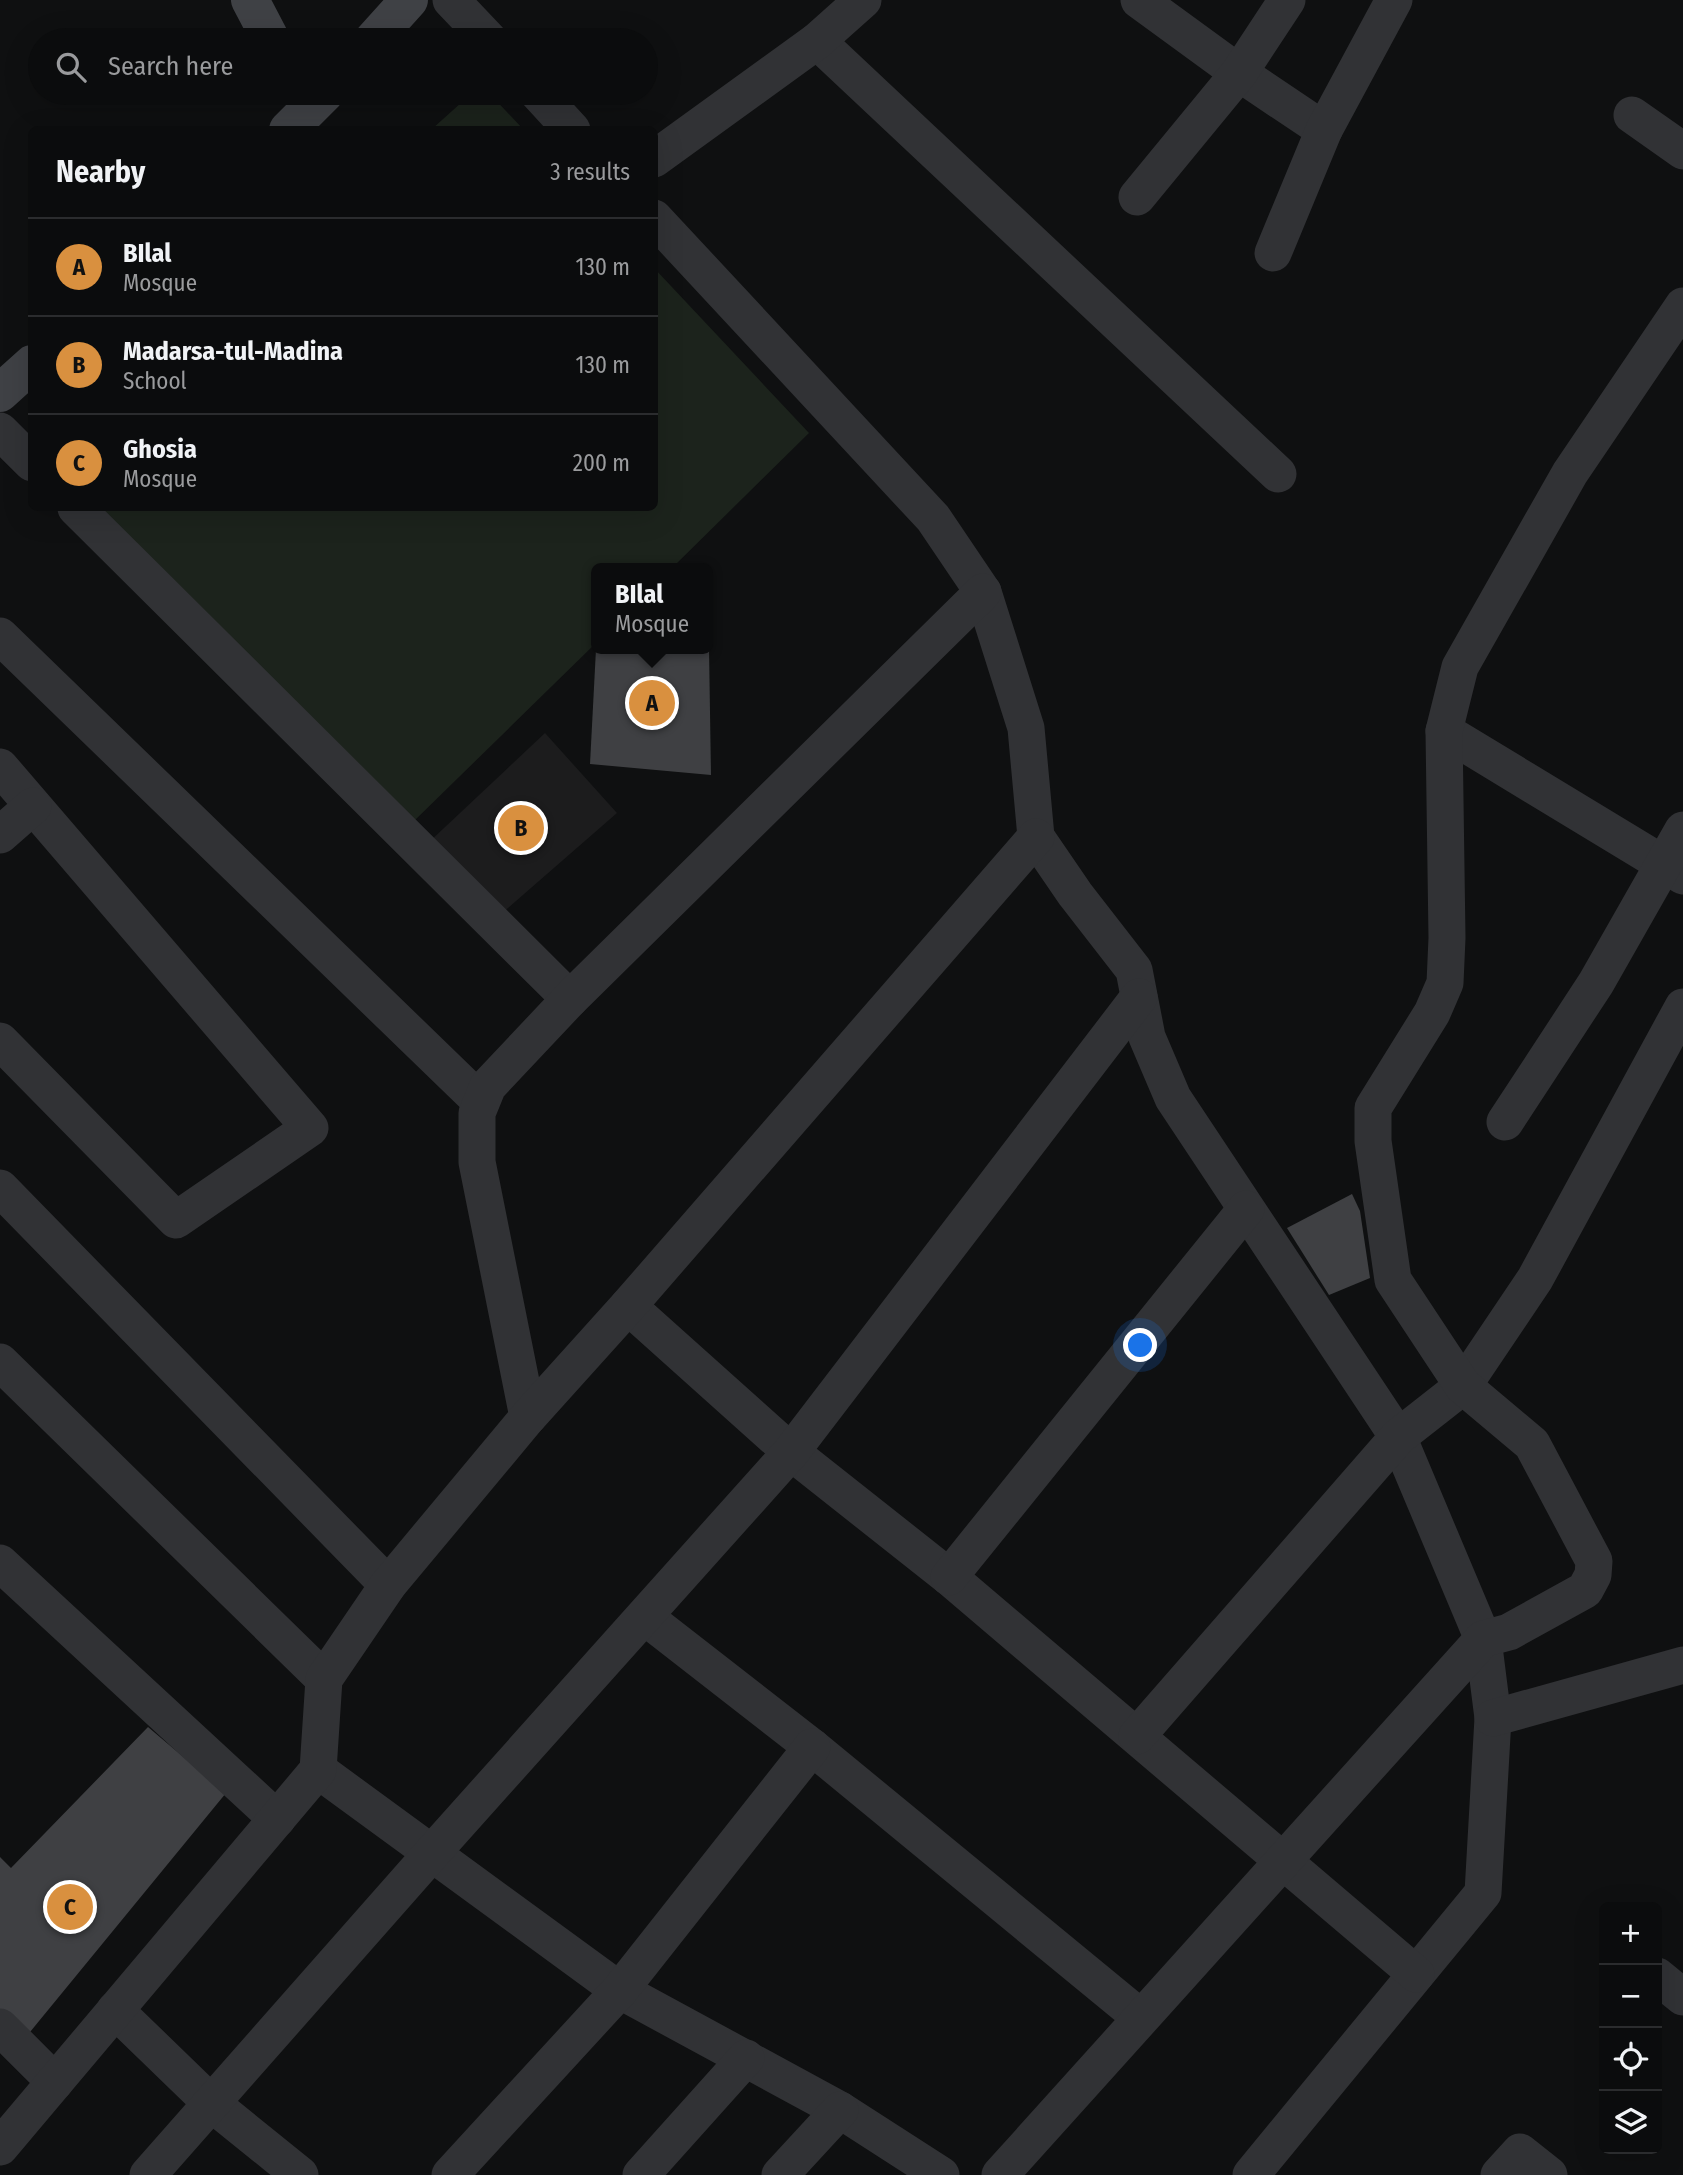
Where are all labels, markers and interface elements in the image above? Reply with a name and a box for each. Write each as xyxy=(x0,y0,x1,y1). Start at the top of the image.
search box xyxy=(28,28,658,105)
icon: search xyxy=(52,48,90,86)
text: Search here xyxy=(108,51,233,82)
text: Nearby xyxy=(56,154,145,190)
text: 3 results xyxy=(550,158,630,186)
text: BIlal xyxy=(123,238,171,269)
text: A xyxy=(73,253,85,281)
text: 130 m xyxy=(576,253,630,281)
text: Mosque xyxy=(123,269,197,297)
text: Madarsa-tul-Madina xyxy=(123,336,343,367)
text: B xyxy=(73,351,85,379)
text: 130 m xyxy=(576,351,630,379)
text: School xyxy=(123,367,187,395)
text: Ghosia xyxy=(123,434,197,465)
text: C xyxy=(73,449,85,477)
text: 200 m xyxy=(573,449,630,477)
text: Mosque xyxy=(123,465,197,493)
popup xyxy=(591,563,713,654)
text: BIlal xyxy=(615,579,663,610)
text: Mosque xyxy=(615,610,689,638)
pin: A xyxy=(629,677,675,729)
pin: B xyxy=(498,802,544,854)
your location xyxy=(1123,1328,1157,1362)
pin: C xyxy=(47,1881,93,1933)
map controls xyxy=(1599,1902,1662,2154)
button: + xyxy=(1599,1902,1662,1965)
button: − xyxy=(1599,1965,1662,2028)
button: locate xyxy=(1599,2028,1662,2091)
button: layers xyxy=(1599,2091,1662,2154)

